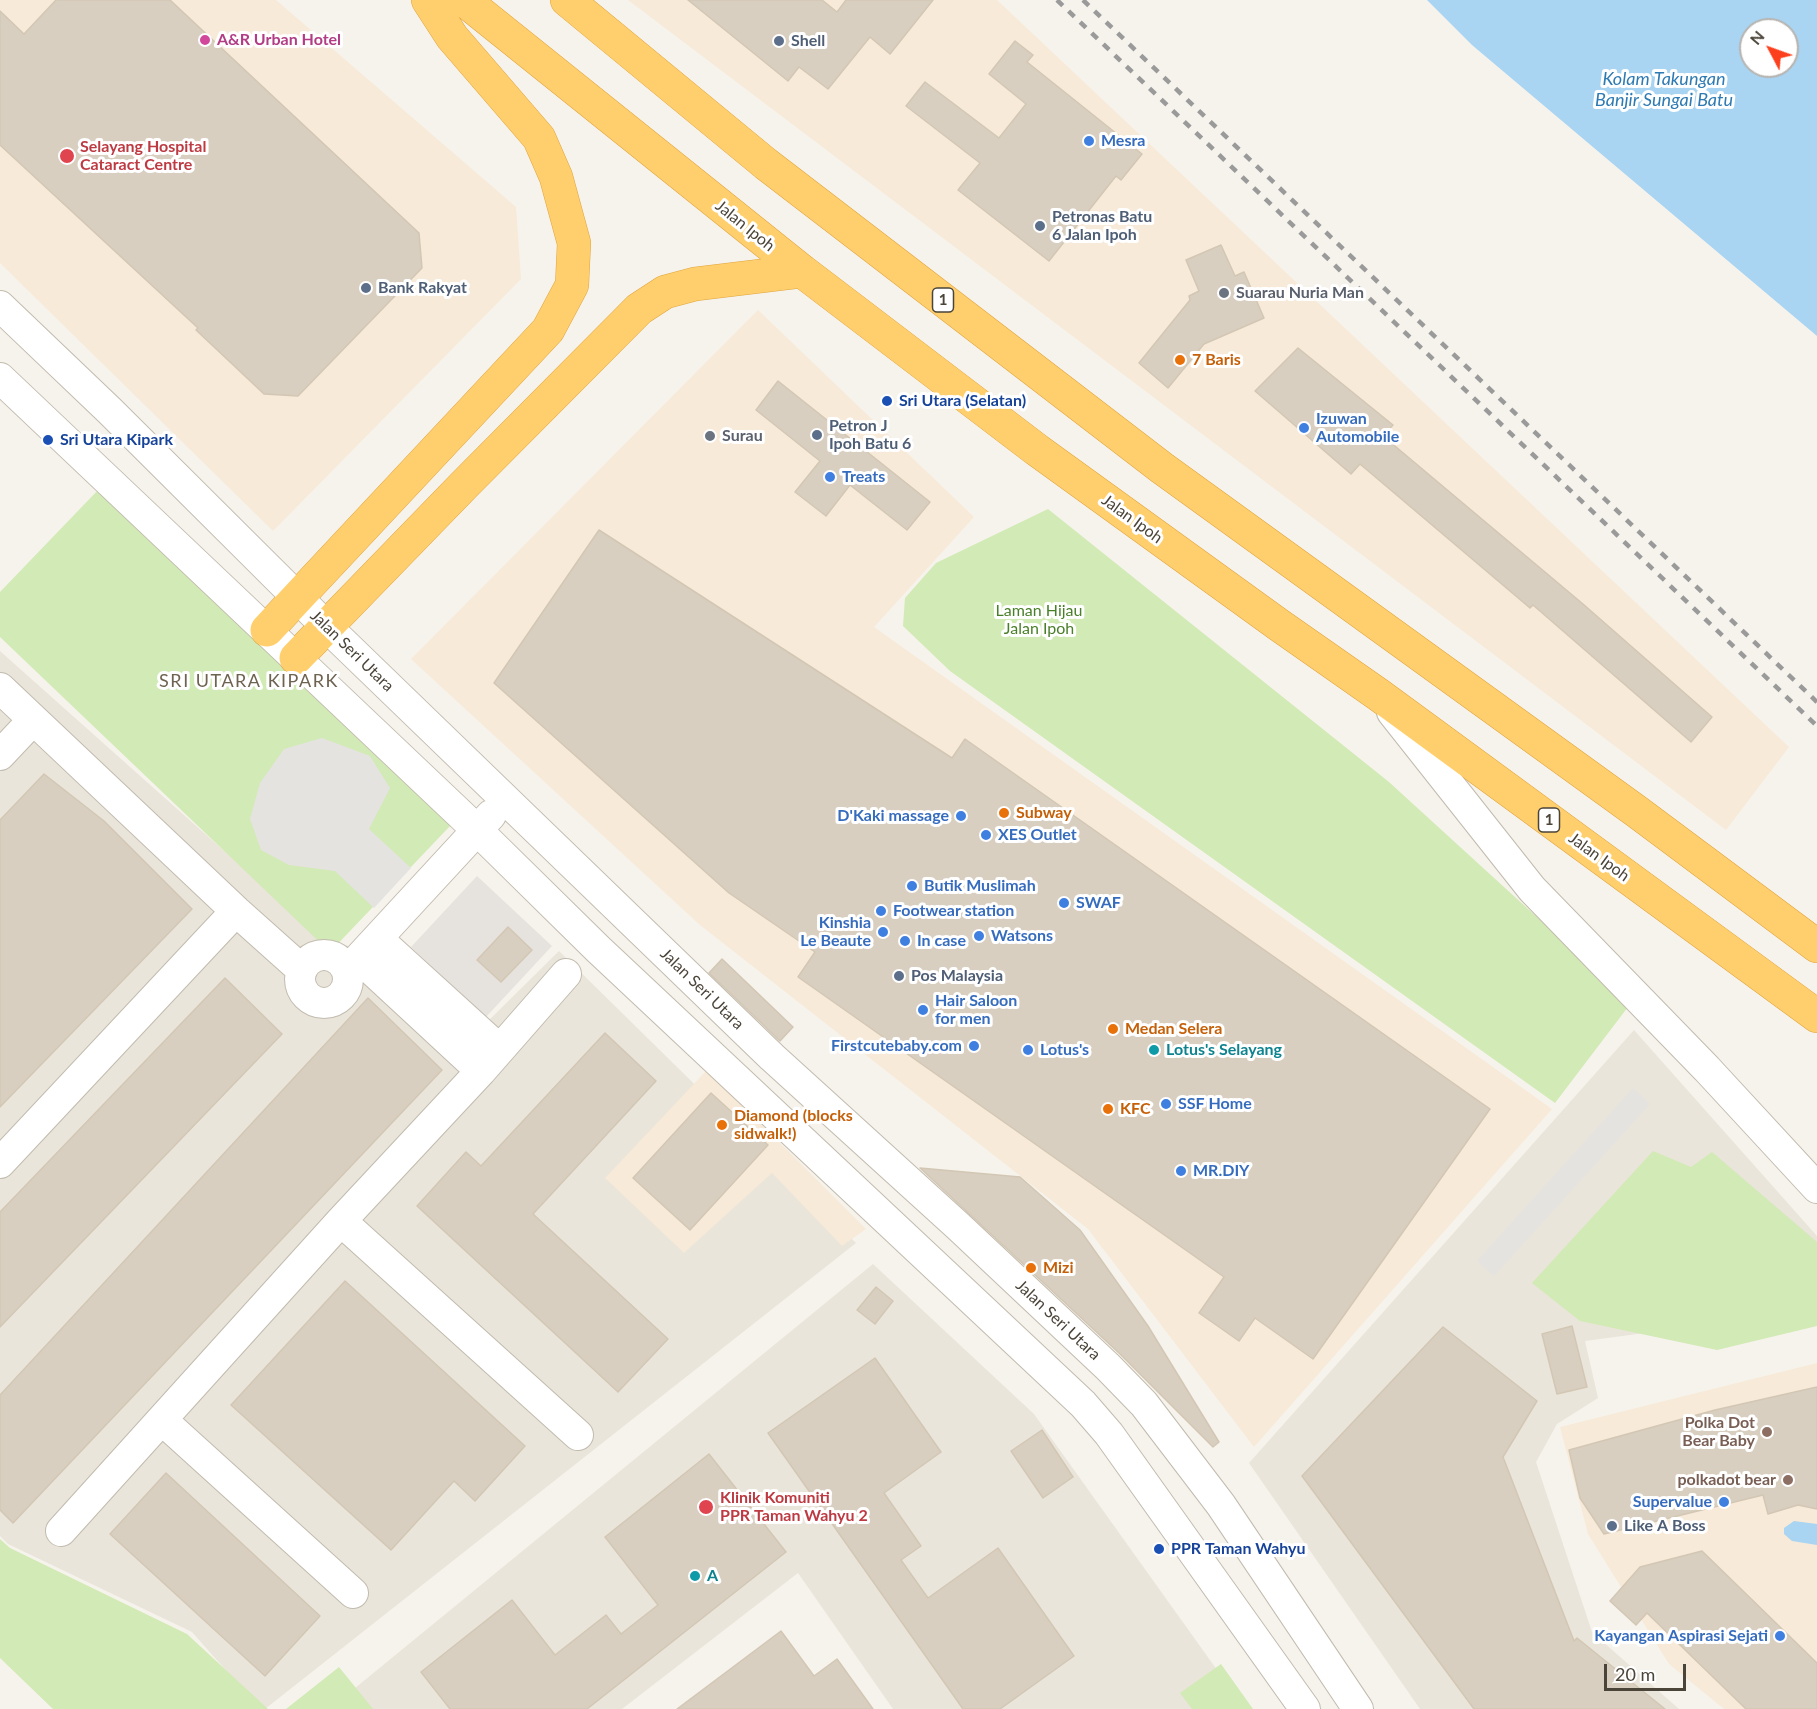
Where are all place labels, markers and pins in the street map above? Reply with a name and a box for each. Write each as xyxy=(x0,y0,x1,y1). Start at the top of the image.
place label: A&R Urban Hotel xyxy=(217,30,341,50)
place label: Shell xyxy=(791,31,825,51)
marker: A&R Urban Hotel xyxy=(198,33,212,47)
marker: Shell xyxy=(772,34,786,48)
place label: Mesra xyxy=(1101,131,1145,151)
marker: Mesra xyxy=(1082,134,1096,148)
place label: Selayang Hospital Cataract Centre xyxy=(80,137,206,175)
marker: Selayang Hospital Cataract Centre xyxy=(58,147,76,165)
place label: Petronas Batu 6 Jalan Ipoh xyxy=(1052,207,1152,245)
marker: Petronas Batu 6 Jalan Ipoh xyxy=(1033,219,1047,233)
place label: Bank Rakyat xyxy=(378,278,467,298)
marker: Bank Rakyat xyxy=(359,281,373,295)
place label: Suarau Nuria Man xyxy=(1236,283,1364,303)
marker: Suarau Nuria Man xyxy=(1217,286,1231,300)
place label: 7 Baris xyxy=(1192,350,1241,370)
marker: 7 Baris xyxy=(1173,353,1187,367)
place label: Sri Utara (Selatan) xyxy=(899,391,1026,411)
marker: Sri Utara (Selatan) xyxy=(880,394,894,408)
place label: Izuwan Automobile xyxy=(1316,409,1399,447)
place label: Petron J Ipoh Batu 6 xyxy=(829,416,911,454)
marker: Izuwan Automobile xyxy=(1297,421,1311,435)
place label: Surau xyxy=(722,426,763,446)
marker: Petron J Ipoh Batu 6 xyxy=(810,428,824,442)
marker: Surau xyxy=(703,429,717,443)
place label: Sri Utara Kipark xyxy=(60,430,173,450)
marker: Sri Utara Kipark xyxy=(41,433,55,447)
place label: Treats xyxy=(842,467,885,487)
marker: Treats xyxy=(823,470,837,484)
place label: Subway xyxy=(1016,803,1072,823)
place label: D'Kaki massage xyxy=(837,806,949,826)
marker: Subway xyxy=(997,806,1011,820)
marker: D'Kaki massage xyxy=(954,809,968,823)
place label: XES Outlet xyxy=(998,825,1077,845)
marker: XES Outlet xyxy=(979,828,993,842)
place label: Butik Muslimah xyxy=(924,876,1036,896)
marker: Butik Muslimah xyxy=(905,879,919,893)
place label: SWAF xyxy=(1076,893,1121,913)
marker: SWAF xyxy=(1057,896,1071,910)
place label: Footwear station xyxy=(893,901,1014,921)
marker: Footwear station xyxy=(874,904,888,918)
place label: Kinshia Le Beaute xyxy=(800,913,871,951)
marker: Kinshia Le Beaute xyxy=(876,925,890,939)
place label: Watsons xyxy=(991,926,1053,946)
marker: Watsons xyxy=(972,929,986,943)
place label: In case xyxy=(917,931,966,951)
marker: In case xyxy=(898,934,912,948)
place label: Pos Malaysia xyxy=(911,966,1003,986)
marker: Pos Malaysia xyxy=(892,969,906,983)
place label: Hair Saloon for men xyxy=(935,991,1017,1029)
marker: Hair Saloon for men xyxy=(916,1003,930,1017)
place label: Medan Selera xyxy=(1125,1019,1222,1039)
marker: Medan Selera xyxy=(1106,1022,1120,1036)
place label: Firstcutebaby.com xyxy=(831,1036,962,1056)
marker: Firstcutebaby.com xyxy=(967,1039,981,1053)
place label: Lotus's xyxy=(1040,1040,1089,1060)
place label: Lotus's Selayang xyxy=(1166,1040,1282,1060)
marker: Lotus's xyxy=(1021,1043,1035,1057)
marker: Lotus's Selayang xyxy=(1147,1043,1161,1057)
place label: SSF Home xyxy=(1178,1094,1252,1114)
marker: SSF Home xyxy=(1159,1097,1173,1111)
place label: KFC xyxy=(1120,1099,1151,1119)
marker: KFC xyxy=(1101,1102,1115,1116)
place label: Diamond (blocks sidwalk!) xyxy=(734,1106,853,1144)
marker: Diamond (blocks sidwalk!) xyxy=(715,1118,729,1132)
place label: MR.DIY xyxy=(1193,1161,1249,1181)
marker: MR.DIY xyxy=(1174,1164,1188,1178)
place label: Mizi xyxy=(1043,1258,1073,1278)
marker: Mizi xyxy=(1024,1261,1038,1275)
place label: Polka Dot Bear Baby xyxy=(1682,1413,1755,1451)
marker: Polka Dot Bear Baby xyxy=(1760,1425,1774,1439)
place label: polkadot bear xyxy=(1677,1470,1776,1490)
marker: polkadot bear xyxy=(1781,1473,1795,1487)
place label: Klinik Komuniti PPR Taman Wahyu 2 xyxy=(720,1488,868,1526)
place label: Supervalue xyxy=(1633,1492,1712,1512)
marker: Supervalue xyxy=(1717,1495,1731,1509)
marker: Klinik Komuniti PPR Taman Wahyu 2 xyxy=(697,1498,715,1516)
place label: Like A Boss xyxy=(1624,1516,1706,1536)
marker: Like A Boss xyxy=(1605,1519,1619,1533)
place label: PPR Taman Wahyu xyxy=(1171,1539,1306,1559)
marker: PPR Taman Wahyu xyxy=(1152,1542,1166,1556)
place label: A xyxy=(707,1566,718,1586)
marker: A xyxy=(688,1569,702,1583)
place label: Kayangan Aspirasi Sejati xyxy=(1594,1626,1768,1646)
marker: Kayangan Aspirasi Sejati xyxy=(1773,1629,1787,1643)

